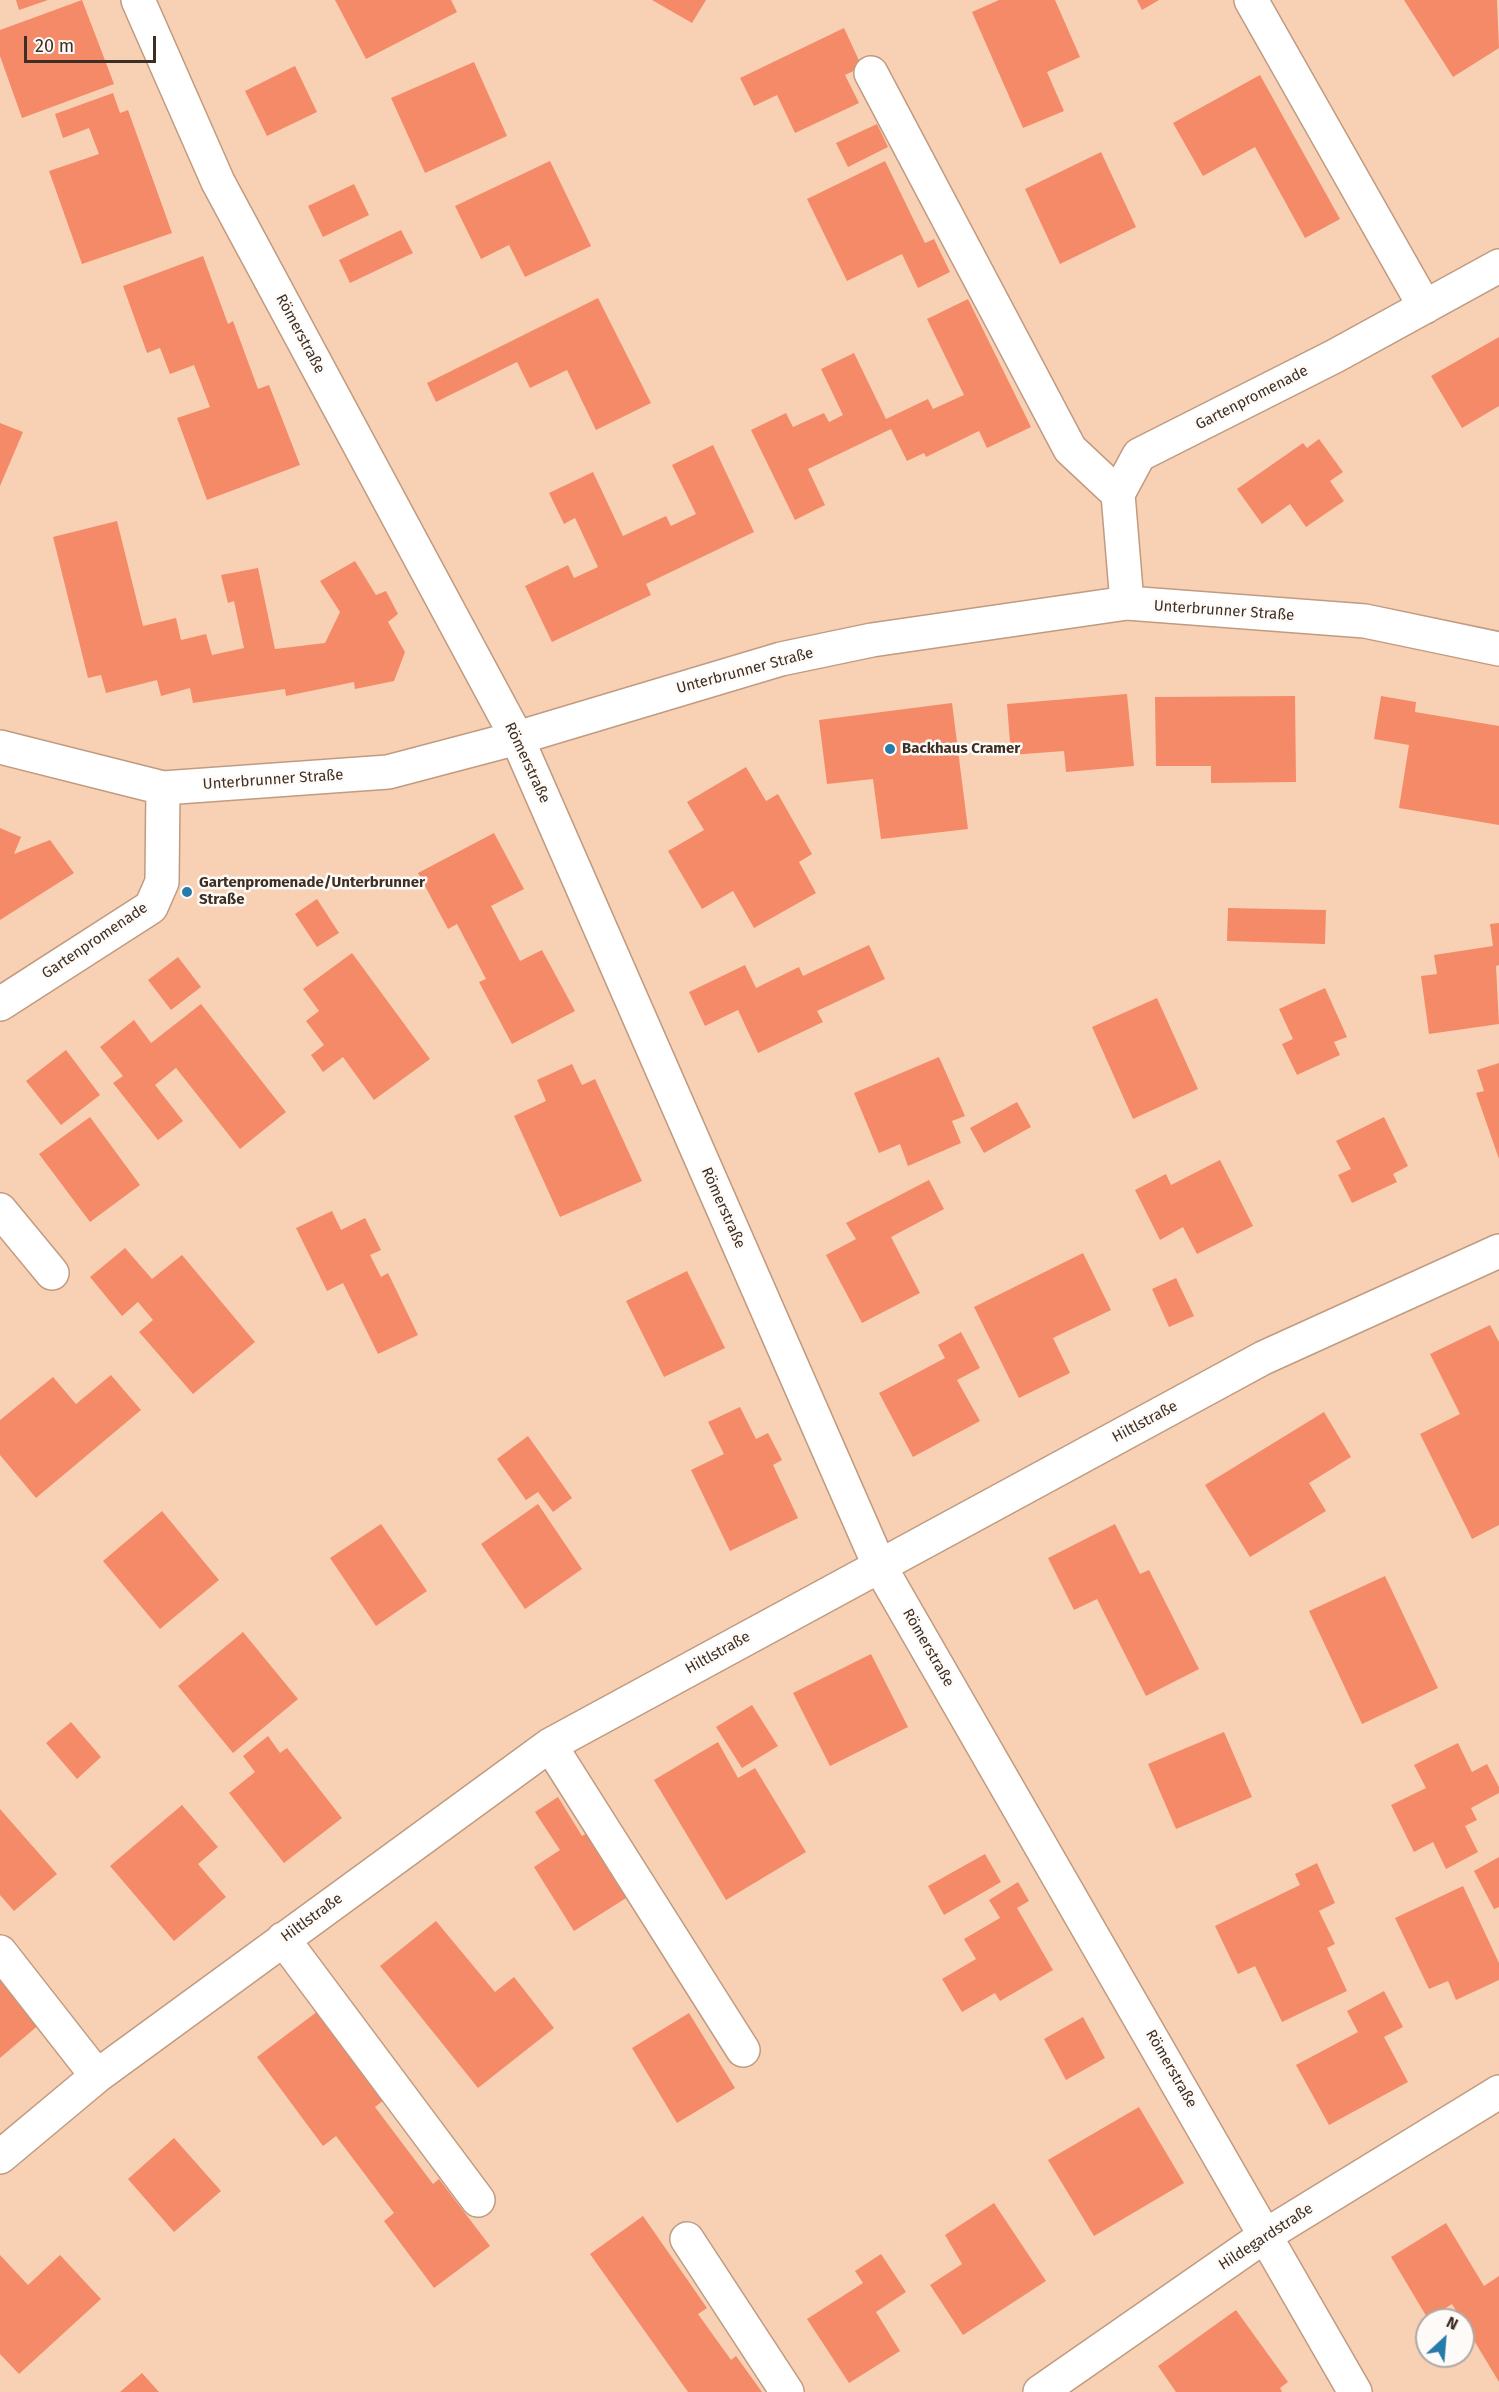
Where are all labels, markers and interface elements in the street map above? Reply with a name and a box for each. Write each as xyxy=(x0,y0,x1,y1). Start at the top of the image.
scale bar xyxy=(27,24,159,62)
text: 20 m xyxy=(35,35,74,57)
street label: Römerstraße xyxy=(272,291,328,377)
street label: Gartenpromenade xyxy=(1193,362,1311,434)
street label: Unterbrunner Straße xyxy=(1153,597,1295,625)
street label: Unterbrunner Straße xyxy=(675,644,815,698)
street label: Römerstraße xyxy=(500,720,554,806)
place label: Backhaus Cramer xyxy=(902,740,1020,758)
marker: Backhaus Cramer xyxy=(883,742,897,756)
street label: Unterbrunner Straße xyxy=(202,766,344,794)
place label: Gartenpromenade/Unterbrunner Straße xyxy=(199,874,425,909)
marker: Gartenpromenade/Unterbrunner Straße xyxy=(180,885,194,899)
street label: Gartenpromenade xyxy=(39,899,151,983)
street label: Römerstraße xyxy=(697,1165,749,1251)
street label: Hiltlstraße xyxy=(1109,1397,1181,1447)
street label: Römerstraße xyxy=(898,1606,958,1690)
street label: Hiltlstraße xyxy=(682,1628,754,1678)
street label: Hiltlstraße xyxy=(278,1890,346,1946)
street label: Römerstraße xyxy=(1141,2027,1201,2111)
street label: Hildegardstraße xyxy=(1215,2200,1317,2274)
north arrow xyxy=(1415,2308,1475,2368)
text: N xyxy=(1443,2312,1461,2334)

